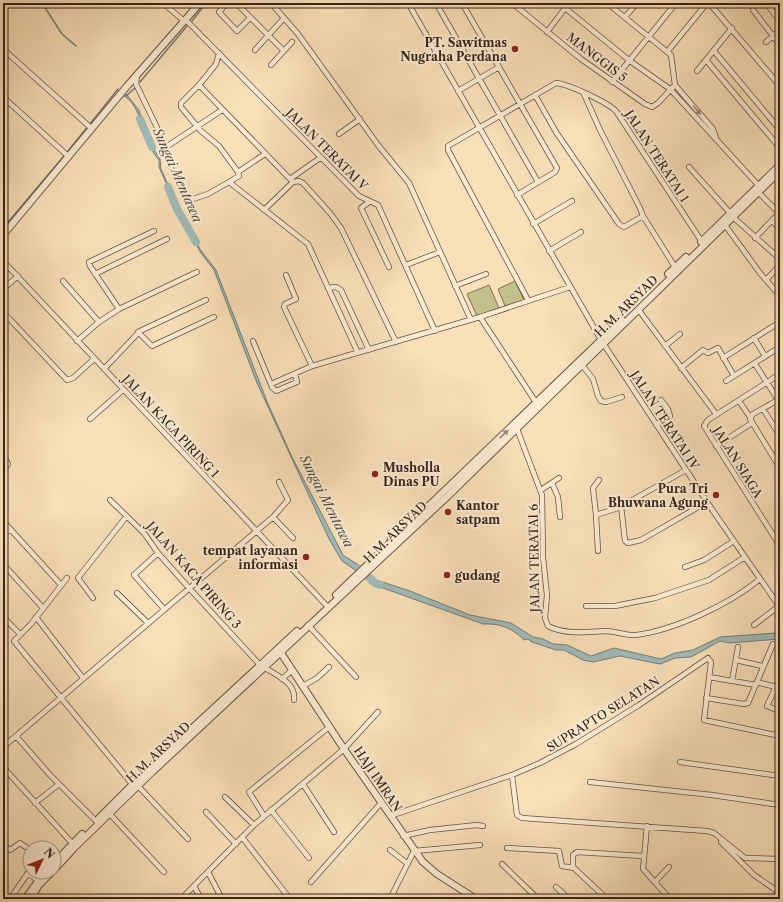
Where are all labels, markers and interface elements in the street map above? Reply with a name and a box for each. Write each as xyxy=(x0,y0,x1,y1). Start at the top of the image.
street label: MANGGIS 5 xyxy=(564,29,630,85)
place label: PT. Sawitmas Nugraha Perdana xyxy=(400,35,508,64)
marker: PT. Sawitmas Nugraha Perdana xyxy=(510,44,520,54)
street label: JALAN TERATAI V xyxy=(282,104,371,193)
one-way arrow xyxy=(693,105,702,116)
street label: JALAN TERATAI 1 xyxy=(621,106,692,205)
water label: Sungai Mentawa xyxy=(150,124,206,225)
street label: H.M. ARSYAD xyxy=(591,272,661,340)
street label: JALAN TERATAI IV xyxy=(626,366,703,472)
street label: JALAN KACA PIRING 1 xyxy=(118,370,223,481)
street label: JALAN SIAGA xyxy=(709,422,767,502)
one-way arrow xyxy=(499,429,509,438)
water label: Sungai Mentawa xyxy=(296,451,357,550)
place label: Musholla Dinas PU xyxy=(383,460,441,489)
marker: Musholla Dinas PU xyxy=(370,469,380,479)
place label: Pura Tri Bhuwana Agung xyxy=(608,481,709,510)
marker: Pura Tri Bhuwana Agung xyxy=(711,490,721,500)
street label: H.M. ARSYAD xyxy=(360,498,430,566)
place label: Kantor satpam xyxy=(456,498,500,527)
street label: JALAN TERATAI 6 xyxy=(526,504,542,614)
marker: Kantor satpam xyxy=(443,507,453,517)
street label: JALAN KACA PIRING 3 xyxy=(142,517,245,632)
place label: tempat layanan informasi xyxy=(203,543,299,572)
marker: tempat layanan informasi xyxy=(301,552,311,562)
place label: gudang xyxy=(454,568,501,583)
marker: gudang xyxy=(442,570,452,580)
street label: SUPRAPTO SELATAN xyxy=(544,673,662,755)
street label: H.M. ARSYAD xyxy=(123,718,193,786)
street label: HAJI IMRAN xyxy=(351,744,405,815)
north arrow xyxy=(22,840,62,880)
text: N xyxy=(41,845,58,862)

